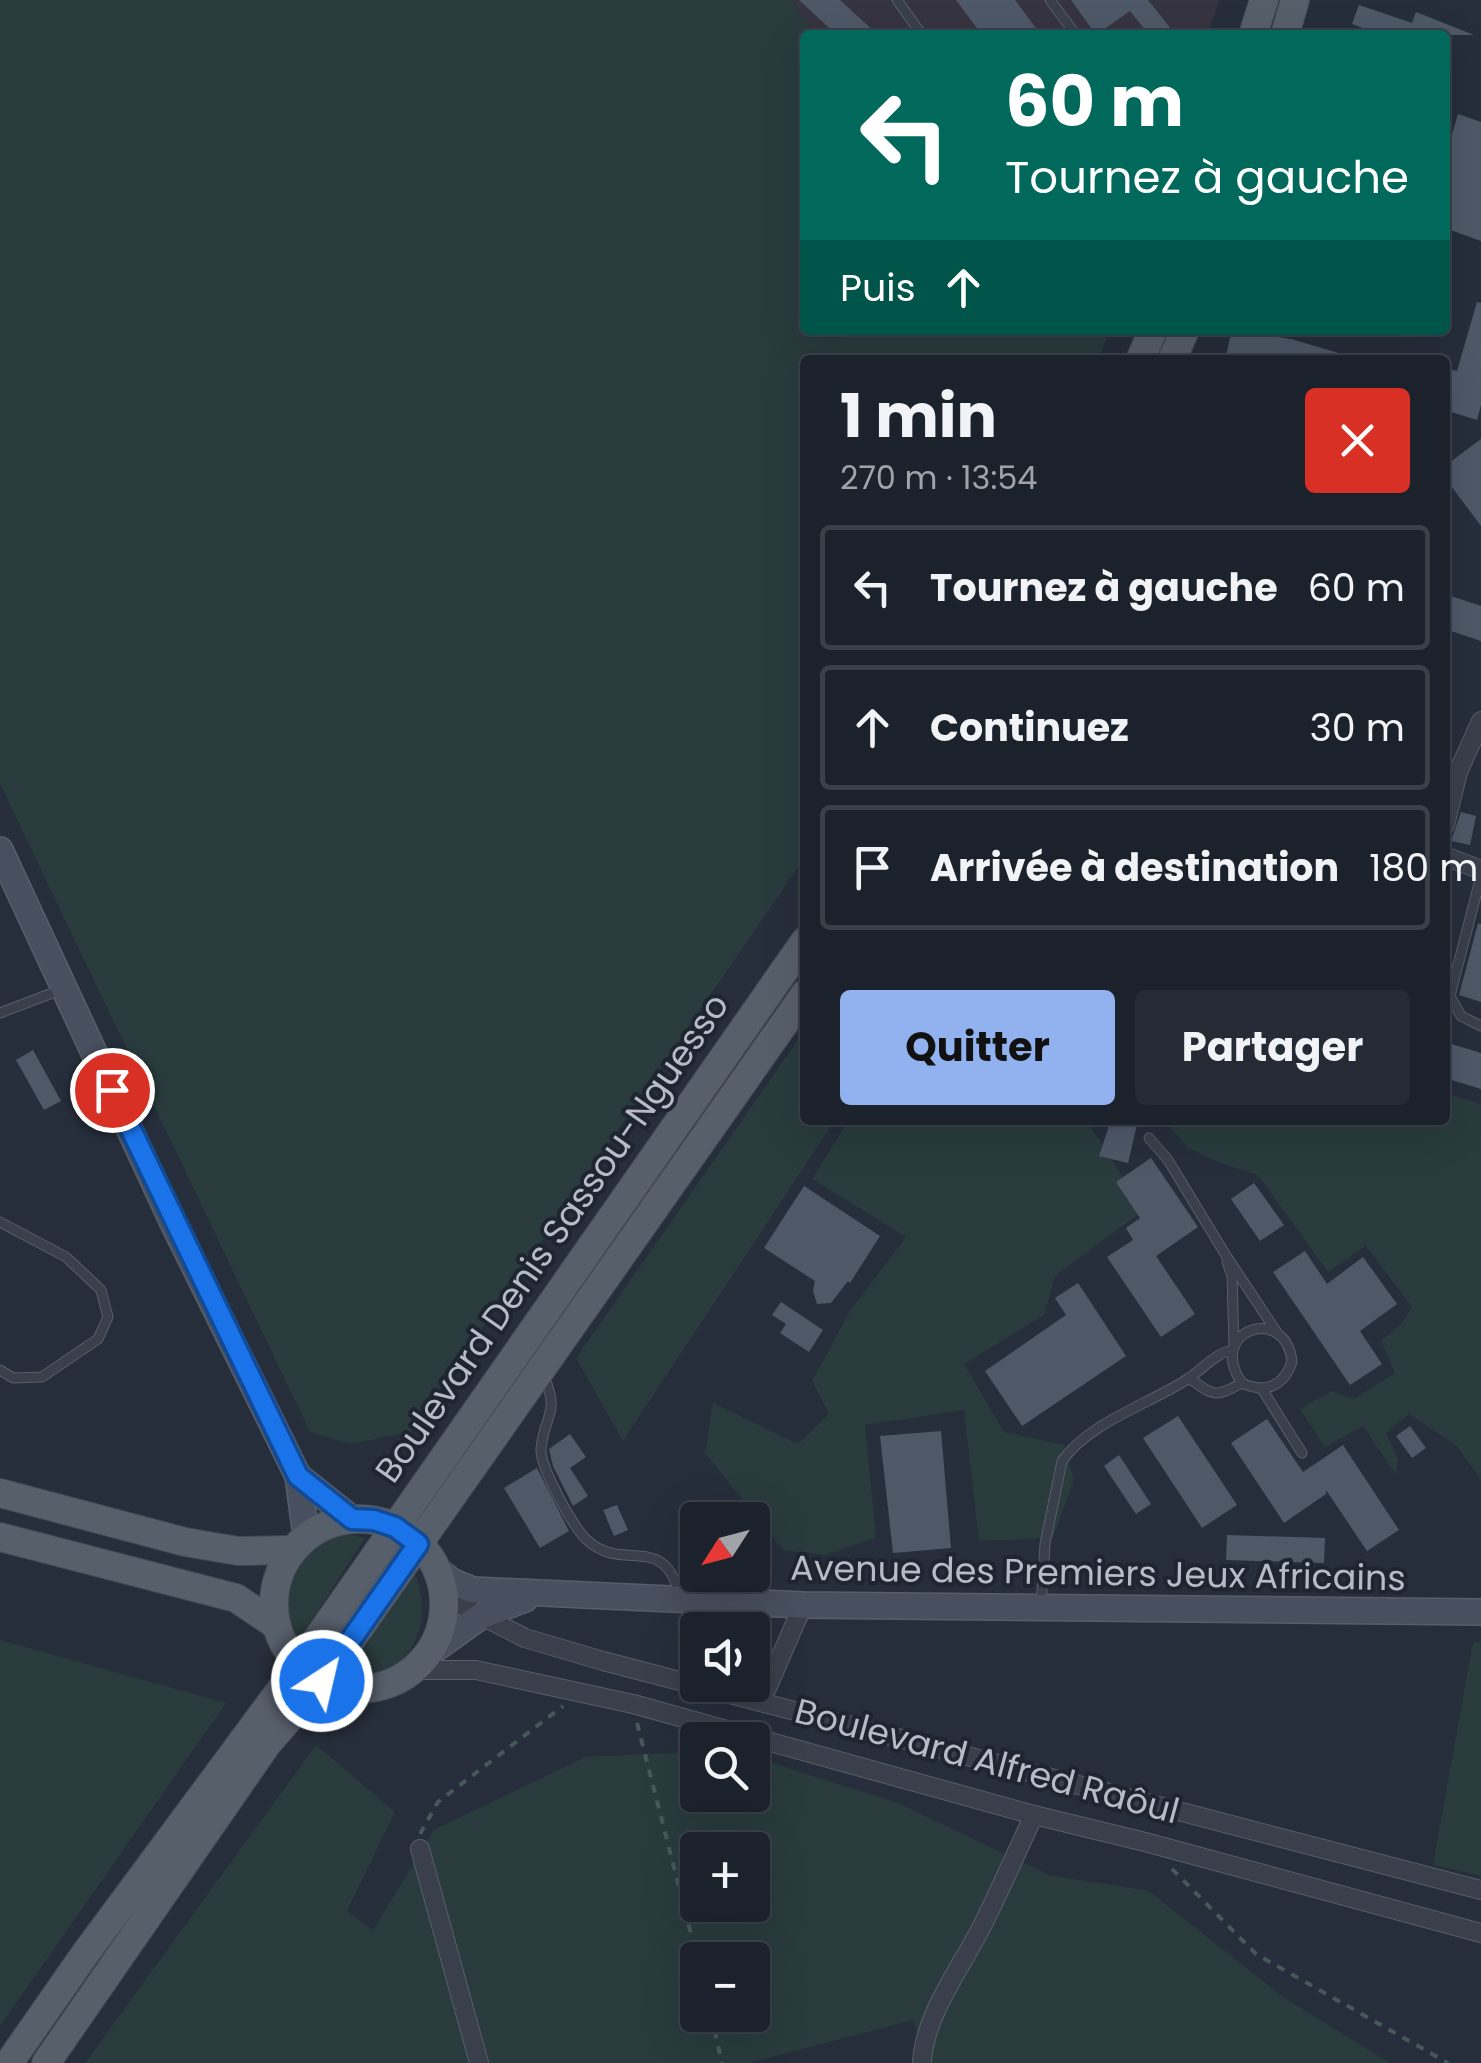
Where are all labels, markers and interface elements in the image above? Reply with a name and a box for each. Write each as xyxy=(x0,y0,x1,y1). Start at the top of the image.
text: 60 m xyxy=(1005,52,1184,151)
icon: left xyxy=(840,70,970,200)
text: Tournez à gauche xyxy=(1005,146,1409,209)
icon: ahead xyxy=(936,260,991,315)
text: Puis xyxy=(840,261,916,314)
text: 1 min xyxy=(840,374,997,458)
button: close xyxy=(1305,388,1410,493)
text: 270 m · 13:54 xyxy=(840,455,1037,500)
icon: left xyxy=(845,560,900,615)
text: Tournez à gauche xyxy=(930,561,1278,614)
text: 60 m xyxy=(1308,561,1405,614)
icon: ahead xyxy=(845,700,900,755)
text: Continuez xyxy=(930,701,1129,754)
text: 30 m xyxy=(1309,701,1405,754)
icon: arrive xyxy=(845,840,900,895)
text: Arrivée à destination xyxy=(930,841,1339,894)
text: 180 m xyxy=(1369,841,1478,894)
street label: Boulevard Denis Sassou-Nguesso xyxy=(363,983,740,1492)
button: Quitter xyxy=(840,990,1115,1105)
button: Partager xyxy=(1135,990,1410,1105)
pin xyxy=(70,1048,155,1133)
icon: arrive xyxy=(85,1063,140,1118)
north arrow xyxy=(680,1502,770,1592)
map controls xyxy=(680,1502,770,2032)
street label: Avenue des Premiers Jeux Africains xyxy=(790,1543,1406,1602)
button: sound xyxy=(680,1612,770,1702)
position arrow xyxy=(270,1629,374,1733)
street label: Boulevard Alfred Raôul xyxy=(790,1686,1185,1835)
button: search xyxy=(680,1722,770,1812)
button: + xyxy=(680,1832,770,1922)
button: − xyxy=(680,1942,770,2032)

